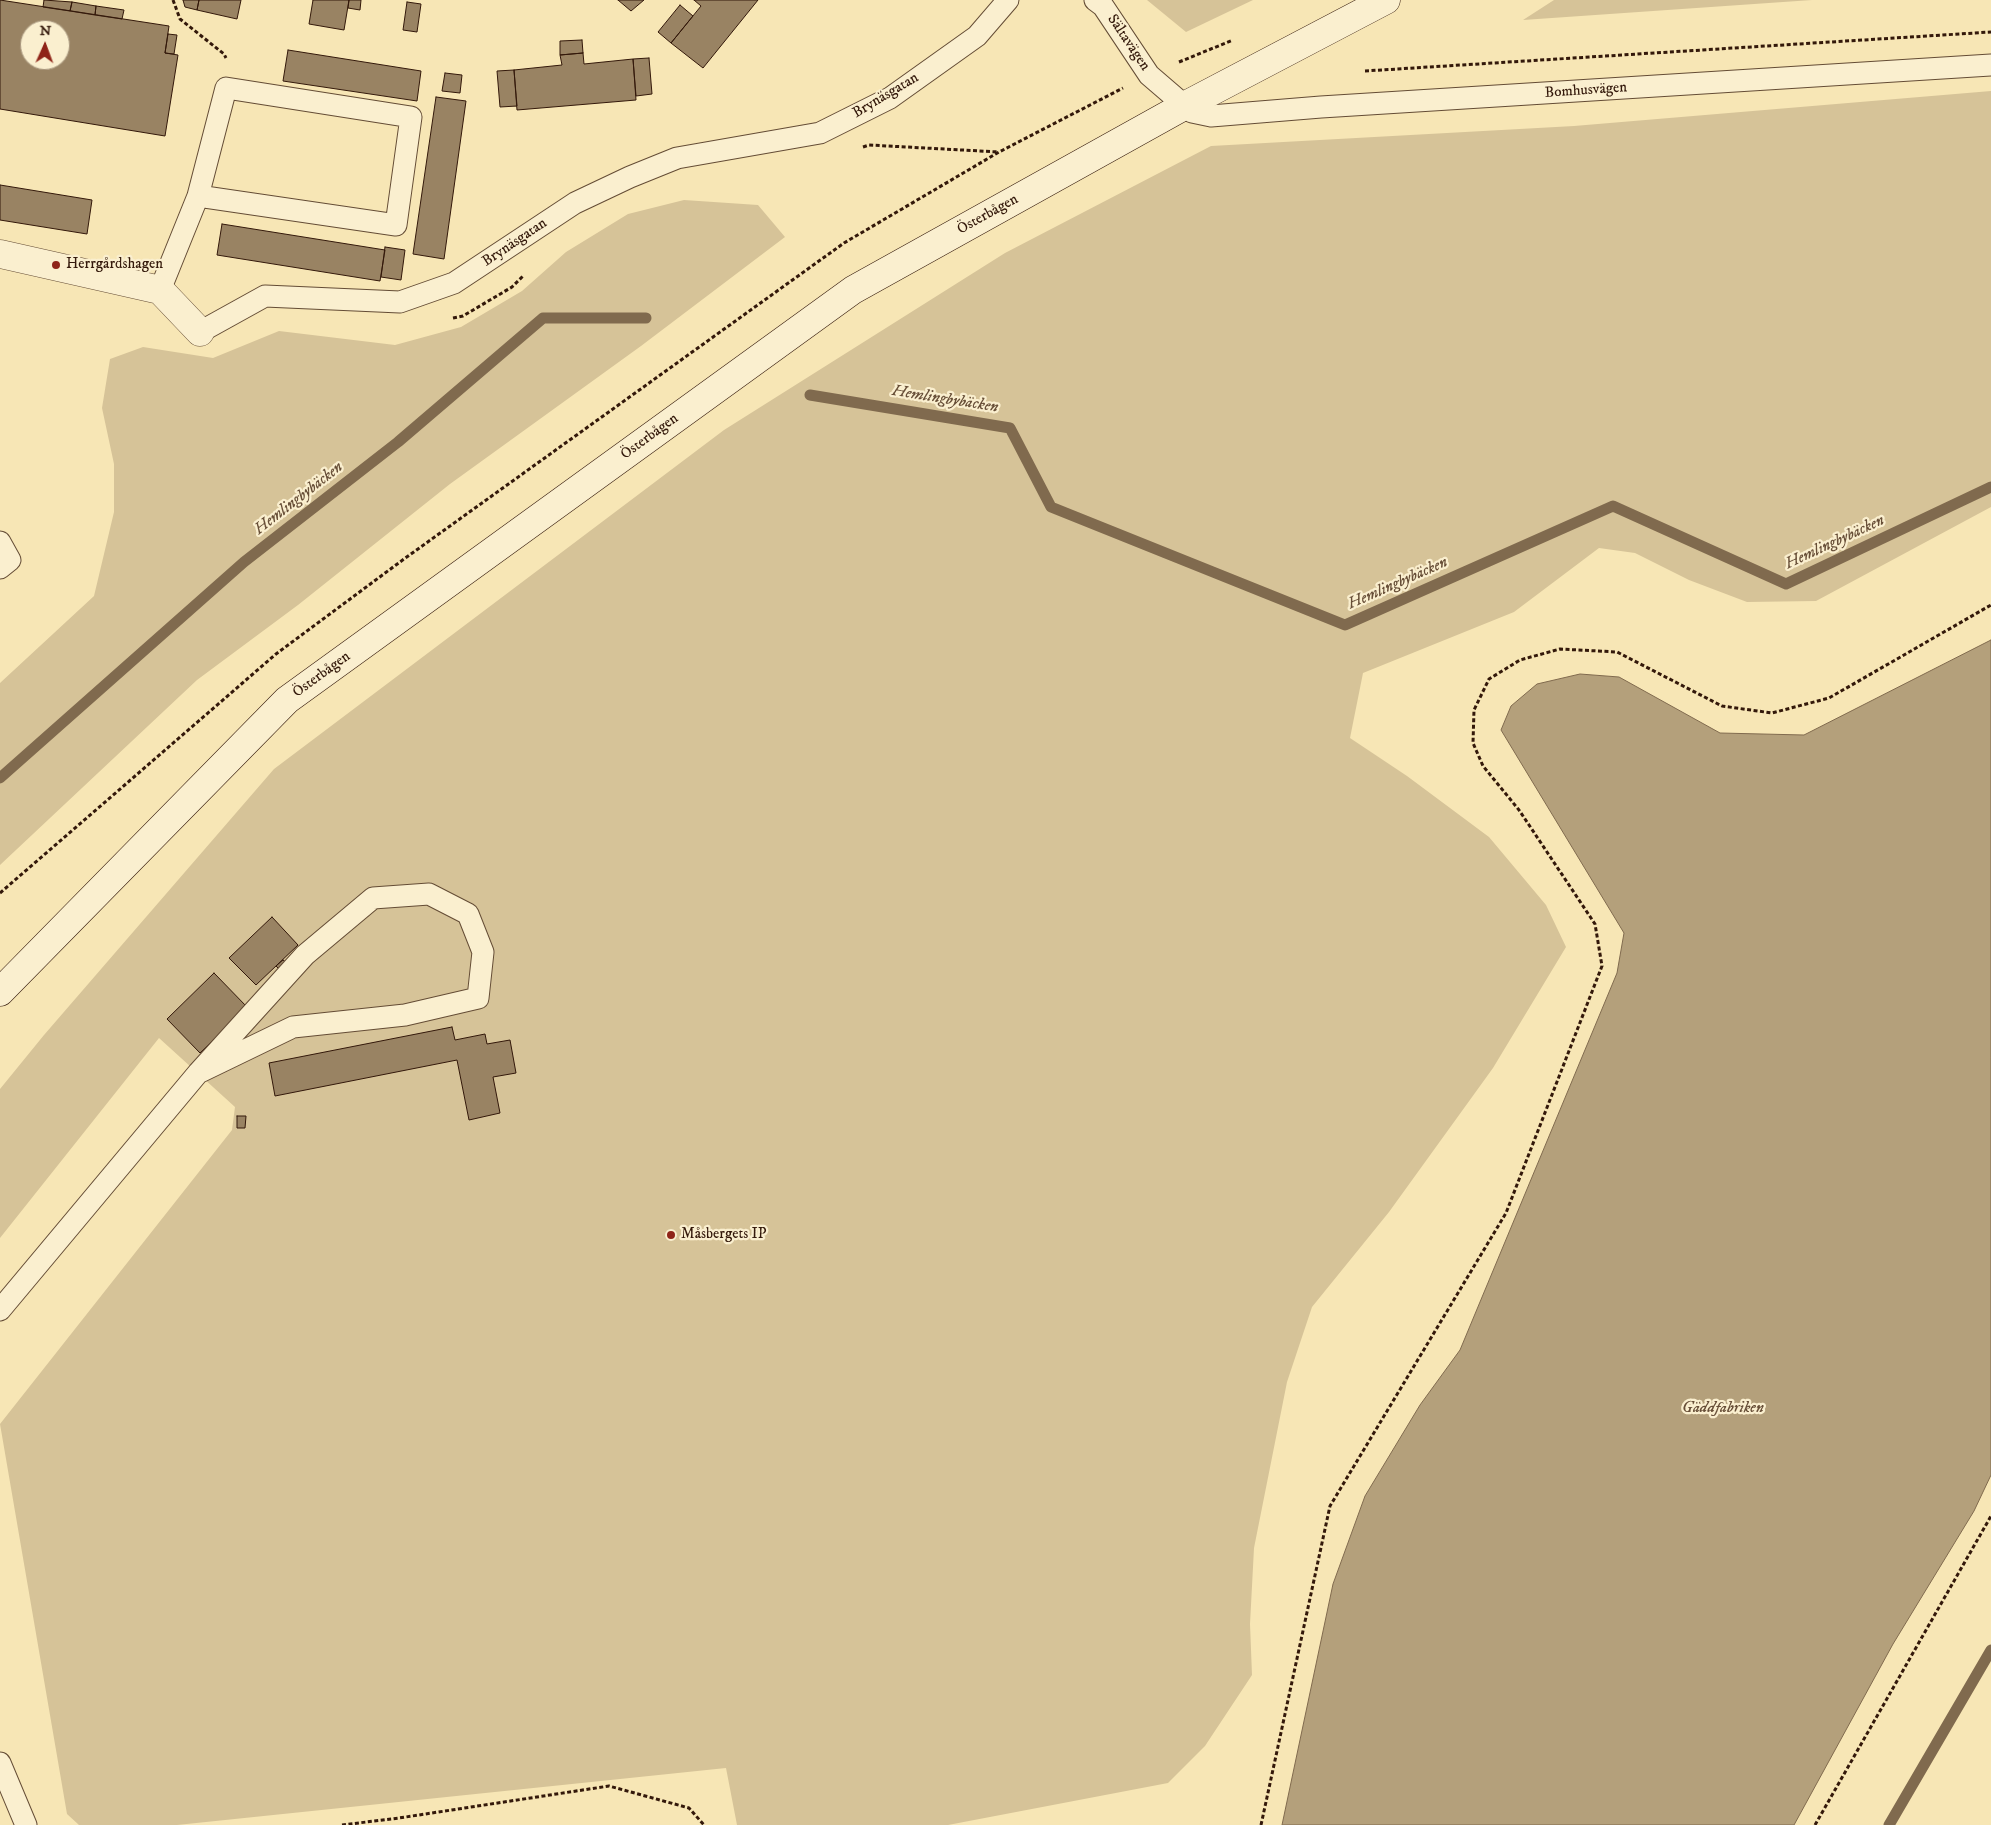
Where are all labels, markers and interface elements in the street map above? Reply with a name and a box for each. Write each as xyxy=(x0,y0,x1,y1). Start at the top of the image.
street label: Sältavägen xyxy=(1103,11,1153,75)
north arrow xyxy=(20,20,70,70)
text: N xyxy=(39,22,52,40)
street label: Brynäsgatan xyxy=(850,69,922,123)
street label: Bomhusvägen xyxy=(1544,79,1628,103)
street label: Österbågen xyxy=(954,191,1022,239)
street label: Brynäsgatan xyxy=(479,215,551,271)
place label: Herrgårdshagen xyxy=(66,256,163,274)
marker: Herrgårdshagen xyxy=(50,259,62,271)
water label: Hemlingbybäcken xyxy=(890,382,1000,418)
street label: Österbågen xyxy=(618,410,682,464)
water label: Hemlingbybäcken xyxy=(251,458,347,540)
water label: Hemlingbybäcken xyxy=(1782,512,1888,574)
water label: Hemlingbybäcken xyxy=(1345,553,1451,615)
street label: Österbågen xyxy=(290,648,354,702)
place label: Måsbergets IP xyxy=(681,1226,766,1244)
marker: Måsbergets IP xyxy=(665,1229,677,1241)
water label: Gäddfabriken xyxy=(1682,1399,1764,1419)

